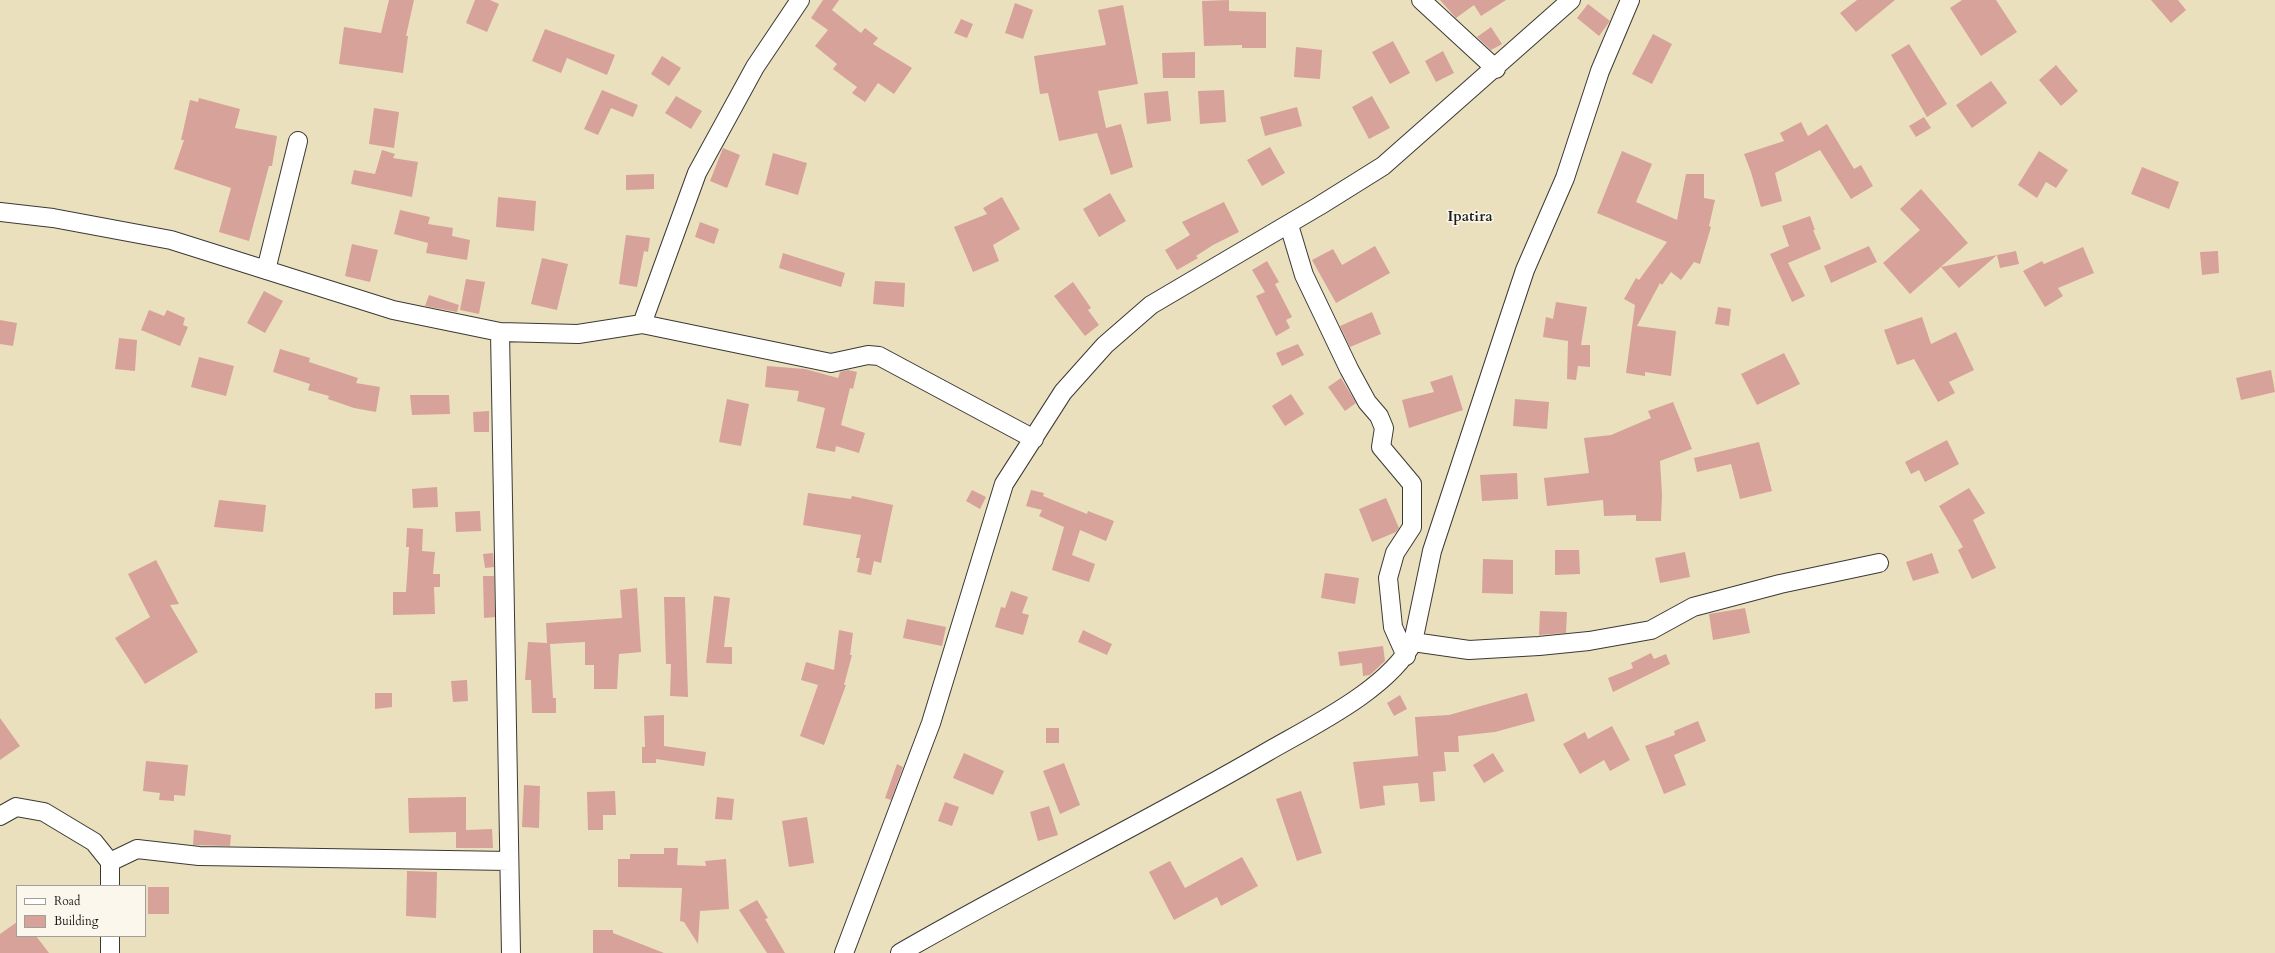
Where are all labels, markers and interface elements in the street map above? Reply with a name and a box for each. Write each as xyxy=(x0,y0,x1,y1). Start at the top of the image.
district label: Ipatira xyxy=(1447,209,1493,227)
legend xyxy=(16,885,146,937)
text: Road xyxy=(54,893,80,909)
text: Building xyxy=(54,913,98,929)

